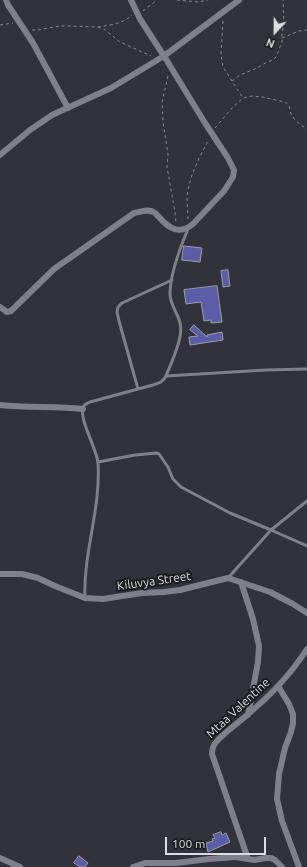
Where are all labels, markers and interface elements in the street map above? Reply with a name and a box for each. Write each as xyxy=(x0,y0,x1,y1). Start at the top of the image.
north arrow xyxy=(255,12,295,52)
text: N xyxy=(264,36,277,50)
street label: Kiluvya Street xyxy=(116,569,192,593)
street label: Mtaa Valentine xyxy=(203,675,273,741)
scale bar xyxy=(167,829,268,855)
text: 100 m xyxy=(172,837,205,850)

